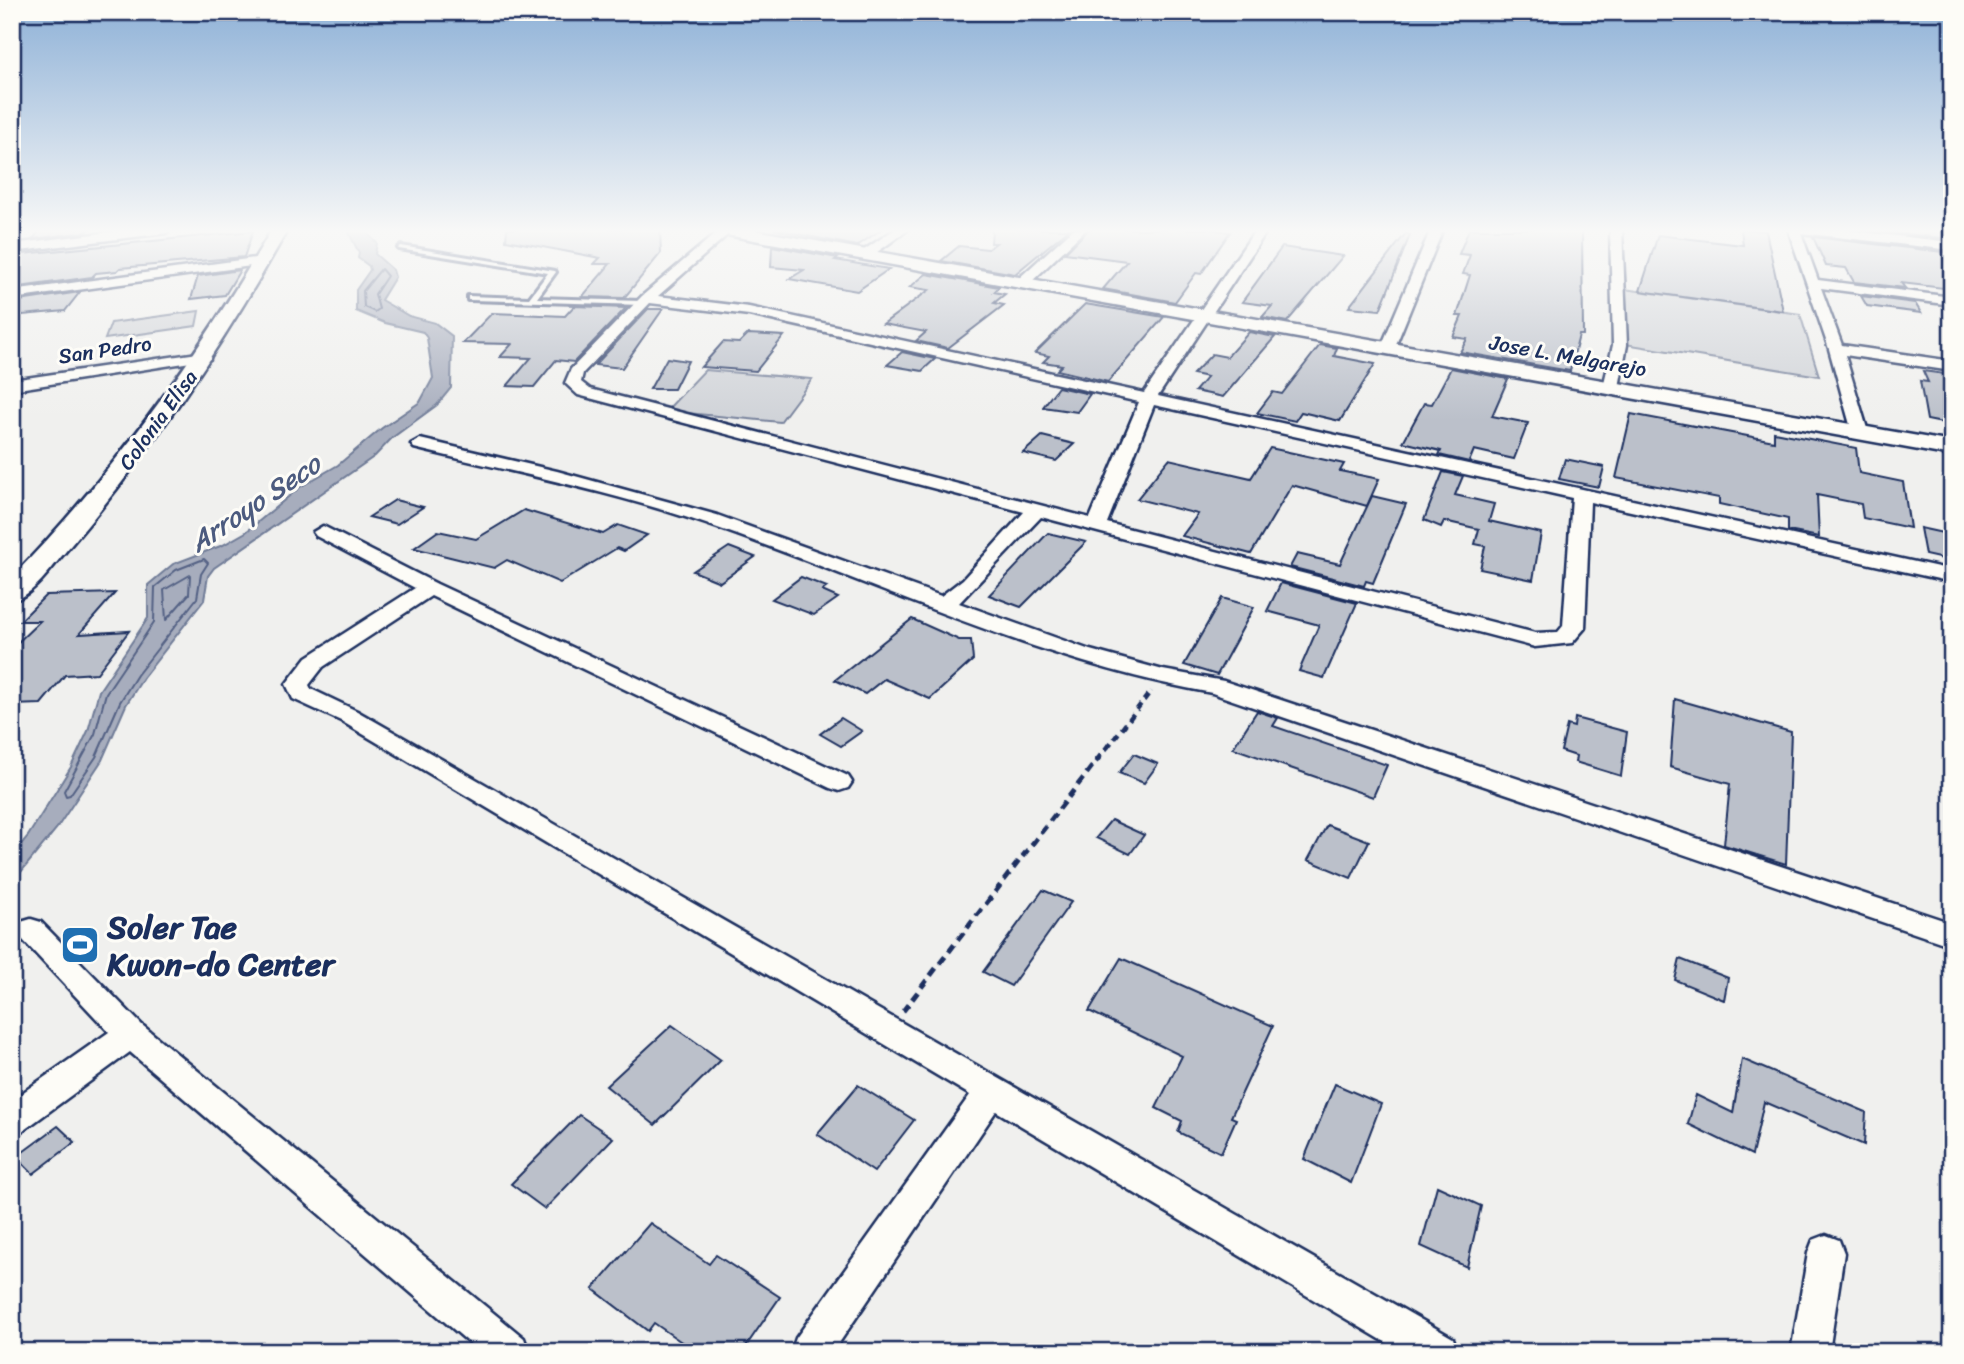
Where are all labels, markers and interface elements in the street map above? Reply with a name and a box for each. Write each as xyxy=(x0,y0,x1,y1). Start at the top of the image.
street label: Jose L. Melgarejo xyxy=(1486,323,1649,388)
street label: San Pedro xyxy=(56,325,154,375)
street label: Colonia Elisa xyxy=(108,361,208,479)
water label: Arroyo Seco xyxy=(178,439,333,566)
place label: Soler Tae Kwon-do Center xyxy=(106,899,336,993)
sports icon: Soler Tae Kwon-do Center xyxy=(59,924,101,966)

